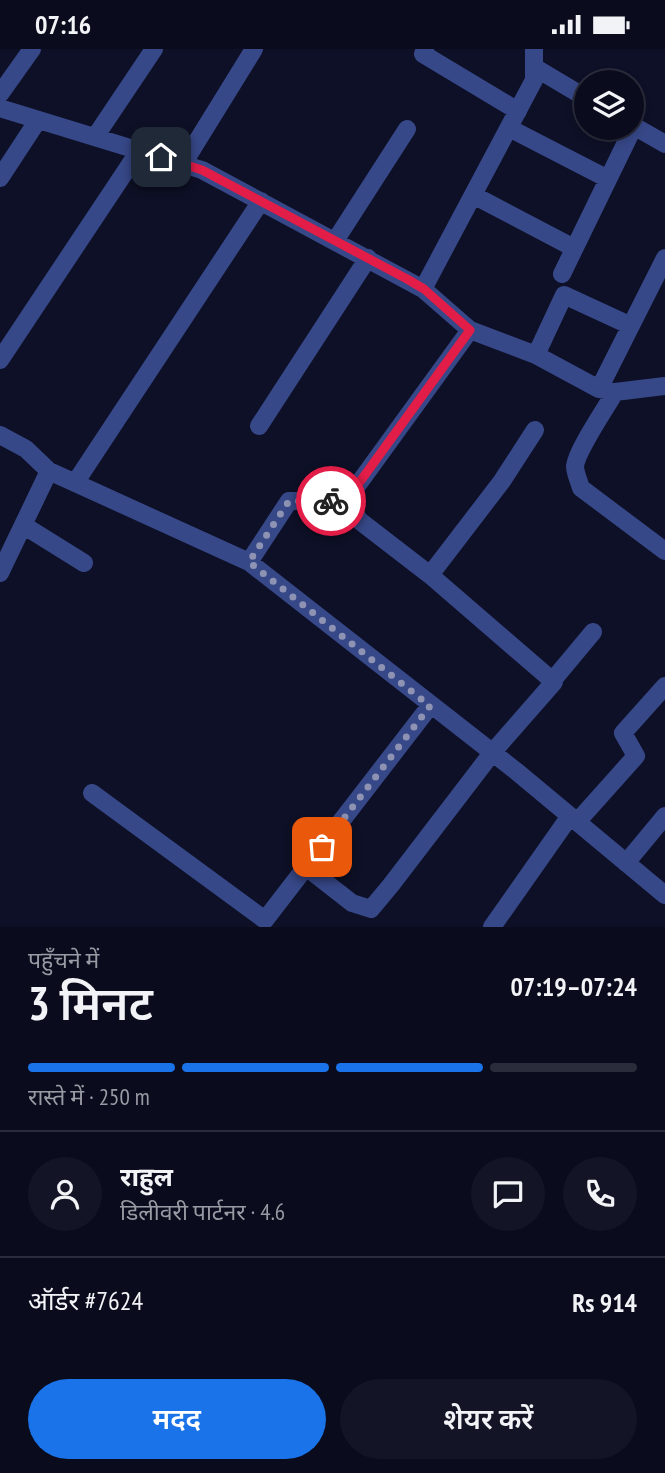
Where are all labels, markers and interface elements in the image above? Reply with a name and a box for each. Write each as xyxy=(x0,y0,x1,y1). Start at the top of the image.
text: 07:16 xyxy=(35,8,91,41)
map controls xyxy=(574,70,644,140)
button: layers xyxy=(574,70,644,140)
pin xyxy=(131,127,191,187)
icon: home xyxy=(142,138,180,176)
courier xyxy=(296,466,366,536)
icon: bike xyxy=(312,482,350,520)
pin xyxy=(292,817,352,877)
icon: bag xyxy=(303,828,341,866)
text: पहुँचने में xyxy=(28,945,99,974)
text: 07:19–07:24 xyxy=(510,970,637,1003)
text: 3 मिनट xyxy=(28,973,153,1033)
text: रास्ते में · 250 m xyxy=(28,1082,150,1111)
button: person xyxy=(28,1157,102,1231)
button: chat xyxy=(471,1157,545,1231)
button: phone xyxy=(563,1157,637,1231)
text: राहुल xyxy=(120,1160,173,1193)
text: डिलीवरी पार्टनर · 4.6 xyxy=(120,1197,285,1226)
text: ऑर्डर #7624 xyxy=(28,1284,143,1317)
text: Rs 914 xyxy=(572,1286,637,1319)
button: मदद xyxy=(28,1379,326,1459)
button: शेयर करें xyxy=(340,1379,637,1459)

